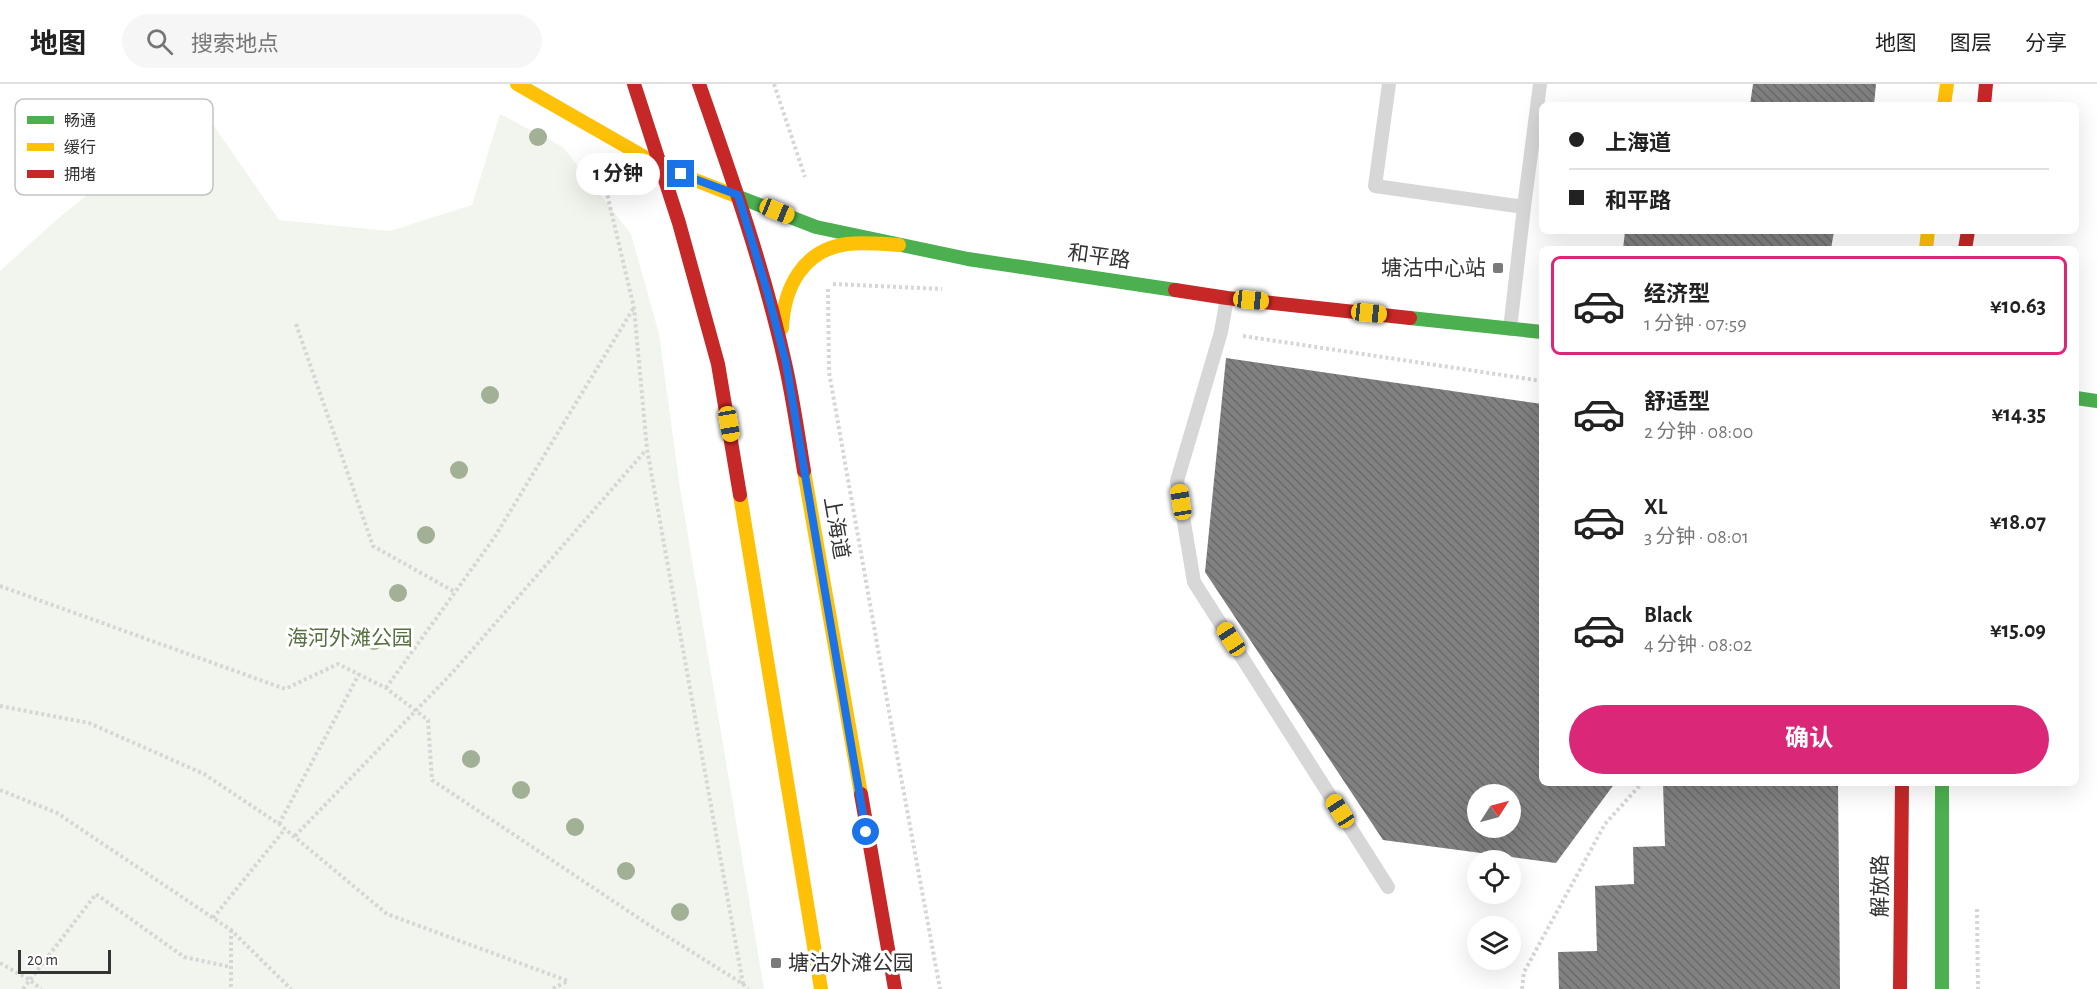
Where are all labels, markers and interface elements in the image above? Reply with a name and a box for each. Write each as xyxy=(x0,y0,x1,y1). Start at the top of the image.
search box xyxy=(122,14,542,68)
icon: search xyxy=(143,25,176,58)
text: 地图 xyxy=(30,31,86,59)
text: 搜索地点 xyxy=(191,33,279,55)
text: 地图 xyxy=(1875,33,1917,54)
text: 图层 xyxy=(1950,33,1992,54)
text: 分享 xyxy=(2025,33,2067,54)
legend xyxy=(15,99,213,195)
text: 畅通 xyxy=(64,112,96,129)
text: 上海道 xyxy=(1605,132,1671,154)
text: 缓行 xyxy=(64,139,96,156)
callout: 1 分钟 xyxy=(576,153,660,195)
route end xyxy=(667,160,694,187)
text: 1 分钟 xyxy=(593,164,643,184)
text: 拥堵 xyxy=(64,167,96,183)
text: 和平路 xyxy=(1605,190,1671,212)
car xyxy=(757,196,797,226)
street label: 和平路 xyxy=(1066,241,1132,272)
place label: 塘沽中心站 xyxy=(1381,257,1486,279)
marker: 塘沽中心站 xyxy=(1491,261,1505,275)
icon: car xyxy=(1572,279,1626,333)
text: 经济型 xyxy=(1644,283,1710,305)
car xyxy=(1232,289,1270,311)
text: ¥10.63 xyxy=(1990,295,2046,317)
car xyxy=(1350,302,1388,324)
text: 1 分钟 · 07:59 xyxy=(1644,314,1747,334)
icon: car xyxy=(1572,387,1626,441)
text: 舒适型 xyxy=(1644,391,1710,413)
text: ¥14.35 xyxy=(1991,403,2046,425)
car xyxy=(717,405,741,443)
text: 2 分钟 · 08:00 xyxy=(1644,422,1753,442)
car xyxy=(1169,483,1193,521)
street label: 上海道 xyxy=(820,495,853,561)
icon: car xyxy=(1572,495,1626,549)
text: XL xyxy=(1644,496,1667,518)
text: ¥18.07 xyxy=(1990,511,2046,533)
text: 3 分钟 · 08:01 xyxy=(1644,527,1749,547)
icon: car xyxy=(1572,603,1626,657)
text: Black xyxy=(1644,604,1692,626)
car xyxy=(1214,619,1248,659)
text: ¥15.09 xyxy=(1990,619,2046,641)
park label: 海河外滩公园 xyxy=(287,627,413,649)
text: 4 分钟 · 08:02 xyxy=(1644,635,1752,655)
button: 确认 xyxy=(1569,705,2049,774)
north arrow xyxy=(1467,784,1521,838)
map controls xyxy=(1467,784,1521,970)
car xyxy=(1323,791,1357,831)
route start xyxy=(852,818,879,845)
button: locate xyxy=(1467,850,1521,904)
street label: 解放路 xyxy=(1869,855,1891,918)
button: layers xyxy=(1467,916,1521,970)
scale bar xyxy=(18,947,111,974)
text: 20 m xyxy=(27,952,58,968)
place label: 塘沽外滩公园 xyxy=(788,952,914,974)
marker: 塘沽外滩公园 xyxy=(769,956,783,970)

